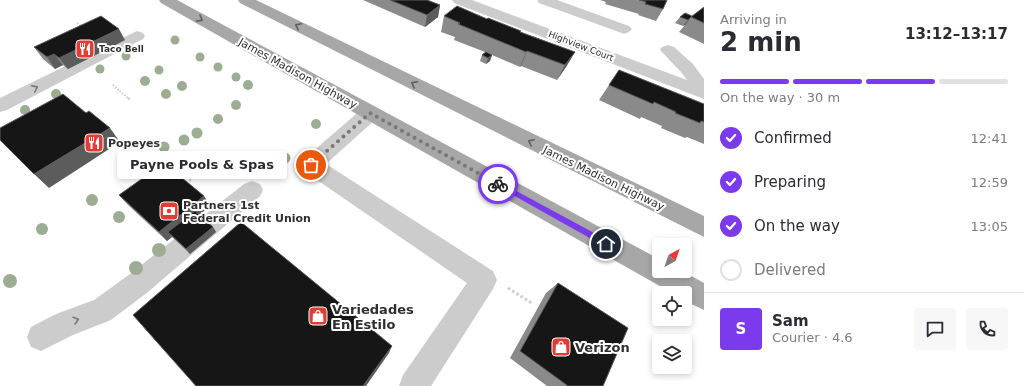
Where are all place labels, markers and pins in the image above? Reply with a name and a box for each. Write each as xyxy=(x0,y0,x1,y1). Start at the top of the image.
restaurant icon: Taco Bell xyxy=(74,38,96,60)
place label: Taco Bell xyxy=(99,44,144,54)
restaurant icon: Popeyes xyxy=(83,132,105,154)
place label: Popeyes xyxy=(108,137,161,150)
pin xyxy=(294,148,328,182)
callout: Payne Pools & Spas xyxy=(117,151,287,179)
place label: Partners 1st Federal Credit Union xyxy=(183,199,311,225)
bank icon: Partners 1st Federal Credit Union xyxy=(158,200,180,222)
pin xyxy=(589,227,623,261)
place label: Variedades En Estilo xyxy=(332,302,414,332)
shop icon: Variedades En Estilo xyxy=(307,305,329,327)
shop icon: Verizon xyxy=(550,336,572,358)
place label: Verizon xyxy=(575,340,630,355)

